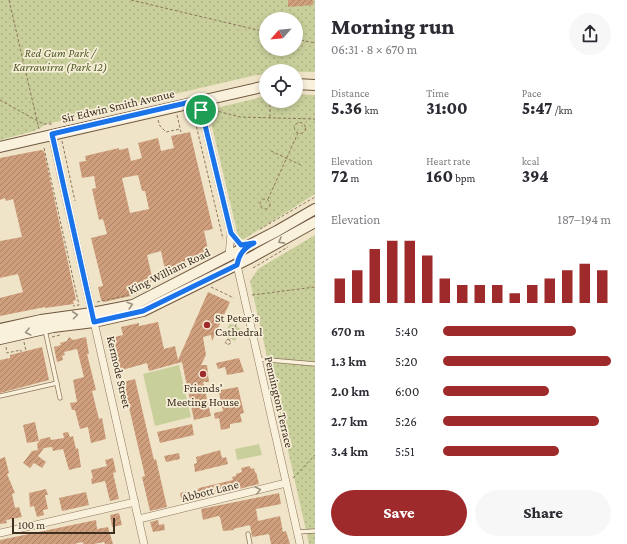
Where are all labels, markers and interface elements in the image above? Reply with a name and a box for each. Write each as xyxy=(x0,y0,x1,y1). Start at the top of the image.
north arrow xyxy=(259,12,303,56)
map controls xyxy=(259,12,303,108)
button: share xyxy=(569,13,611,55)
text: Morning run xyxy=(331,14,454,39)
text: 06:31 · 8 × 670 m xyxy=(331,42,417,57)
park label: Red Gum Park / Karrawirra (Park 12) xyxy=(13,46,107,74)
button: locate xyxy=(259,64,303,108)
street label: Sir Edwin Smith Avenue xyxy=(60,86,176,126)
text: Distance xyxy=(331,87,369,99)
text: Time xyxy=(426,87,449,99)
text: Pace xyxy=(522,87,541,99)
pin xyxy=(184,93,218,127)
icon: arrive xyxy=(190,99,212,121)
text: 5.36 xyxy=(331,99,362,118)
text: 31:00 xyxy=(426,99,468,118)
text: 5:47 xyxy=(522,99,553,118)
text: km xyxy=(362,104,379,116)
text: /km xyxy=(553,104,573,116)
text: Elevation xyxy=(331,155,373,167)
text: Heart rate xyxy=(426,155,470,167)
text: kcal xyxy=(522,155,539,167)
text: 72 xyxy=(331,167,348,186)
text: 160 xyxy=(426,167,453,186)
text: 394 xyxy=(522,167,549,186)
text: m xyxy=(348,172,359,184)
text: bpm xyxy=(453,172,475,184)
text: Elevation xyxy=(331,212,380,227)
text: 187–194 m xyxy=(558,212,611,227)
one-way arrow xyxy=(278,237,285,244)
street label: King William Road xyxy=(126,245,213,297)
one-way arrow xyxy=(126,301,133,310)
one-way arrow xyxy=(72,311,78,320)
place label: St Peter’s Cathedral xyxy=(215,311,262,339)
marker: St Peter’s Cathedral xyxy=(202,320,212,330)
text: 670 m xyxy=(331,324,365,339)
text: 5:40 xyxy=(395,324,418,339)
one-way arrow xyxy=(25,328,31,336)
street label: Kermode Street xyxy=(104,334,134,411)
text: 1.3 km xyxy=(331,354,366,369)
text: 5:20 xyxy=(395,354,418,369)
street label: Pennington Terrace xyxy=(262,355,296,449)
marker: Friends' Meeting House xyxy=(198,369,208,379)
place label: Friends' Meeting House xyxy=(167,381,239,409)
text: 2.0 km xyxy=(331,384,369,399)
text: 6:00 xyxy=(395,384,419,399)
text: 2.7 km xyxy=(331,414,368,429)
text: 5:26 xyxy=(395,414,417,429)
text: 3.4 km xyxy=(331,444,368,459)
text: 5:51 xyxy=(395,444,415,459)
street label: Abbott Lane xyxy=(180,477,240,505)
one-way arrow xyxy=(255,487,261,495)
button: Save xyxy=(331,490,467,536)
button: Share xyxy=(475,490,611,536)
scale bar xyxy=(12,516,115,535)
text: 100 m xyxy=(18,519,45,531)

